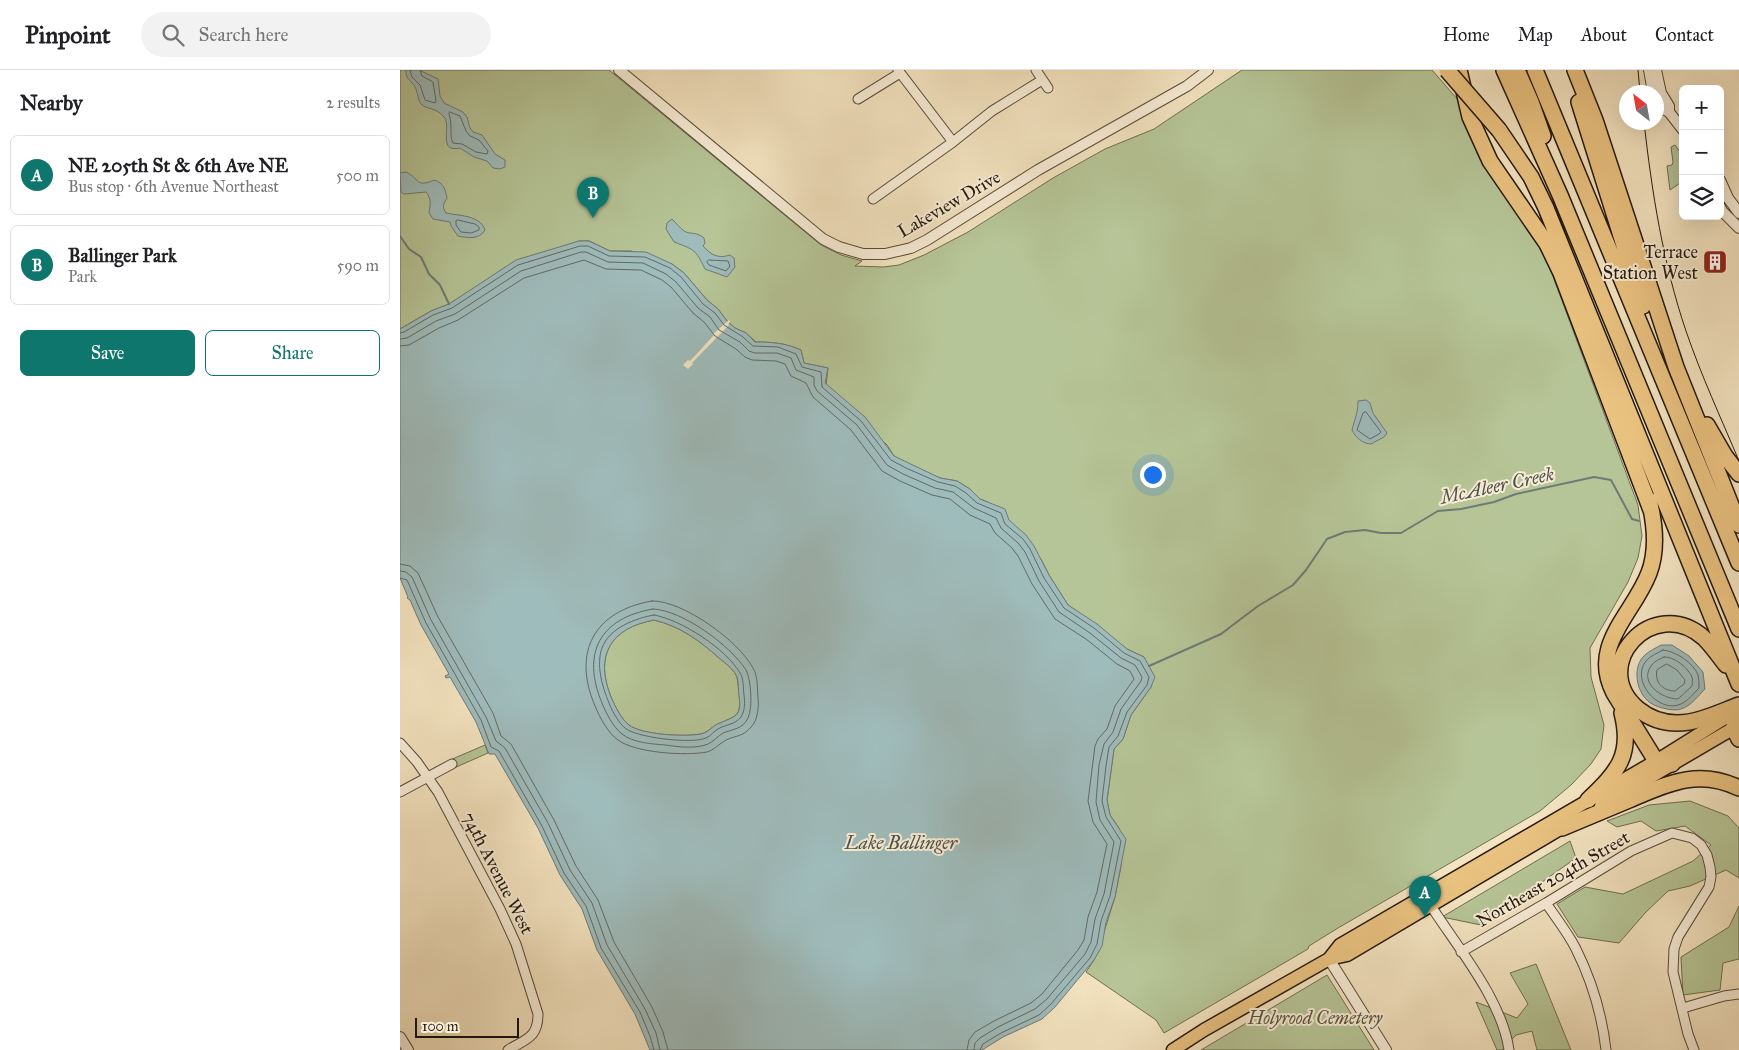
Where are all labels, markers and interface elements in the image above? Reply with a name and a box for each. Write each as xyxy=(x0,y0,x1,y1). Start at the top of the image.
search box xyxy=(141,12,491,57)
text: Pinpoint xyxy=(25,20,111,50)
icon: search xyxy=(159,21,187,49)
text: Search here xyxy=(199,23,289,46)
text: Home xyxy=(1443,24,1490,46)
text: Map xyxy=(1518,24,1553,46)
text: About xyxy=(1581,24,1627,46)
text: Contact xyxy=(1655,24,1714,46)
north arrow xyxy=(1619,85,1664,130)
map controls xyxy=(1679,85,1724,220)
button: + xyxy=(1679,85,1724,130)
text: Nearby xyxy=(20,90,83,116)
text: 2 results xyxy=(326,93,380,112)
button: − xyxy=(1679,130,1724,175)
text: NE 205th St & 6th Ave NE xyxy=(68,154,288,177)
text: A xyxy=(32,166,42,185)
text: 500 m xyxy=(336,166,379,185)
street label: Lakeview Drive xyxy=(894,166,1004,242)
button: layers xyxy=(1679,175,1724,220)
text: Bus stop · 6th Avenue Northeast xyxy=(68,177,279,196)
pin: B xyxy=(577,177,609,218)
place label: Terrace Station West xyxy=(1603,241,1699,284)
text: Ballinger Park xyxy=(68,244,177,267)
building icon: Terrace Station West xyxy=(1702,249,1728,275)
text: B xyxy=(32,256,42,275)
text: 590 m xyxy=(337,256,379,275)
text: Park xyxy=(68,267,97,286)
button: Save xyxy=(20,330,195,376)
button: Share xyxy=(205,330,380,376)
your location xyxy=(1140,462,1166,488)
water label: McAleer Creek xyxy=(1436,462,1557,509)
street label: 74th Avenue West xyxy=(458,808,539,938)
street label: Northeast 204th Street xyxy=(1472,826,1634,932)
water label: Lake Ballinger xyxy=(844,831,958,854)
pin: A xyxy=(1409,876,1441,917)
park label: Holyrood Cemetery xyxy=(1247,1007,1383,1029)
scale bar xyxy=(415,1015,519,1038)
text: 100 m xyxy=(422,1018,459,1035)

